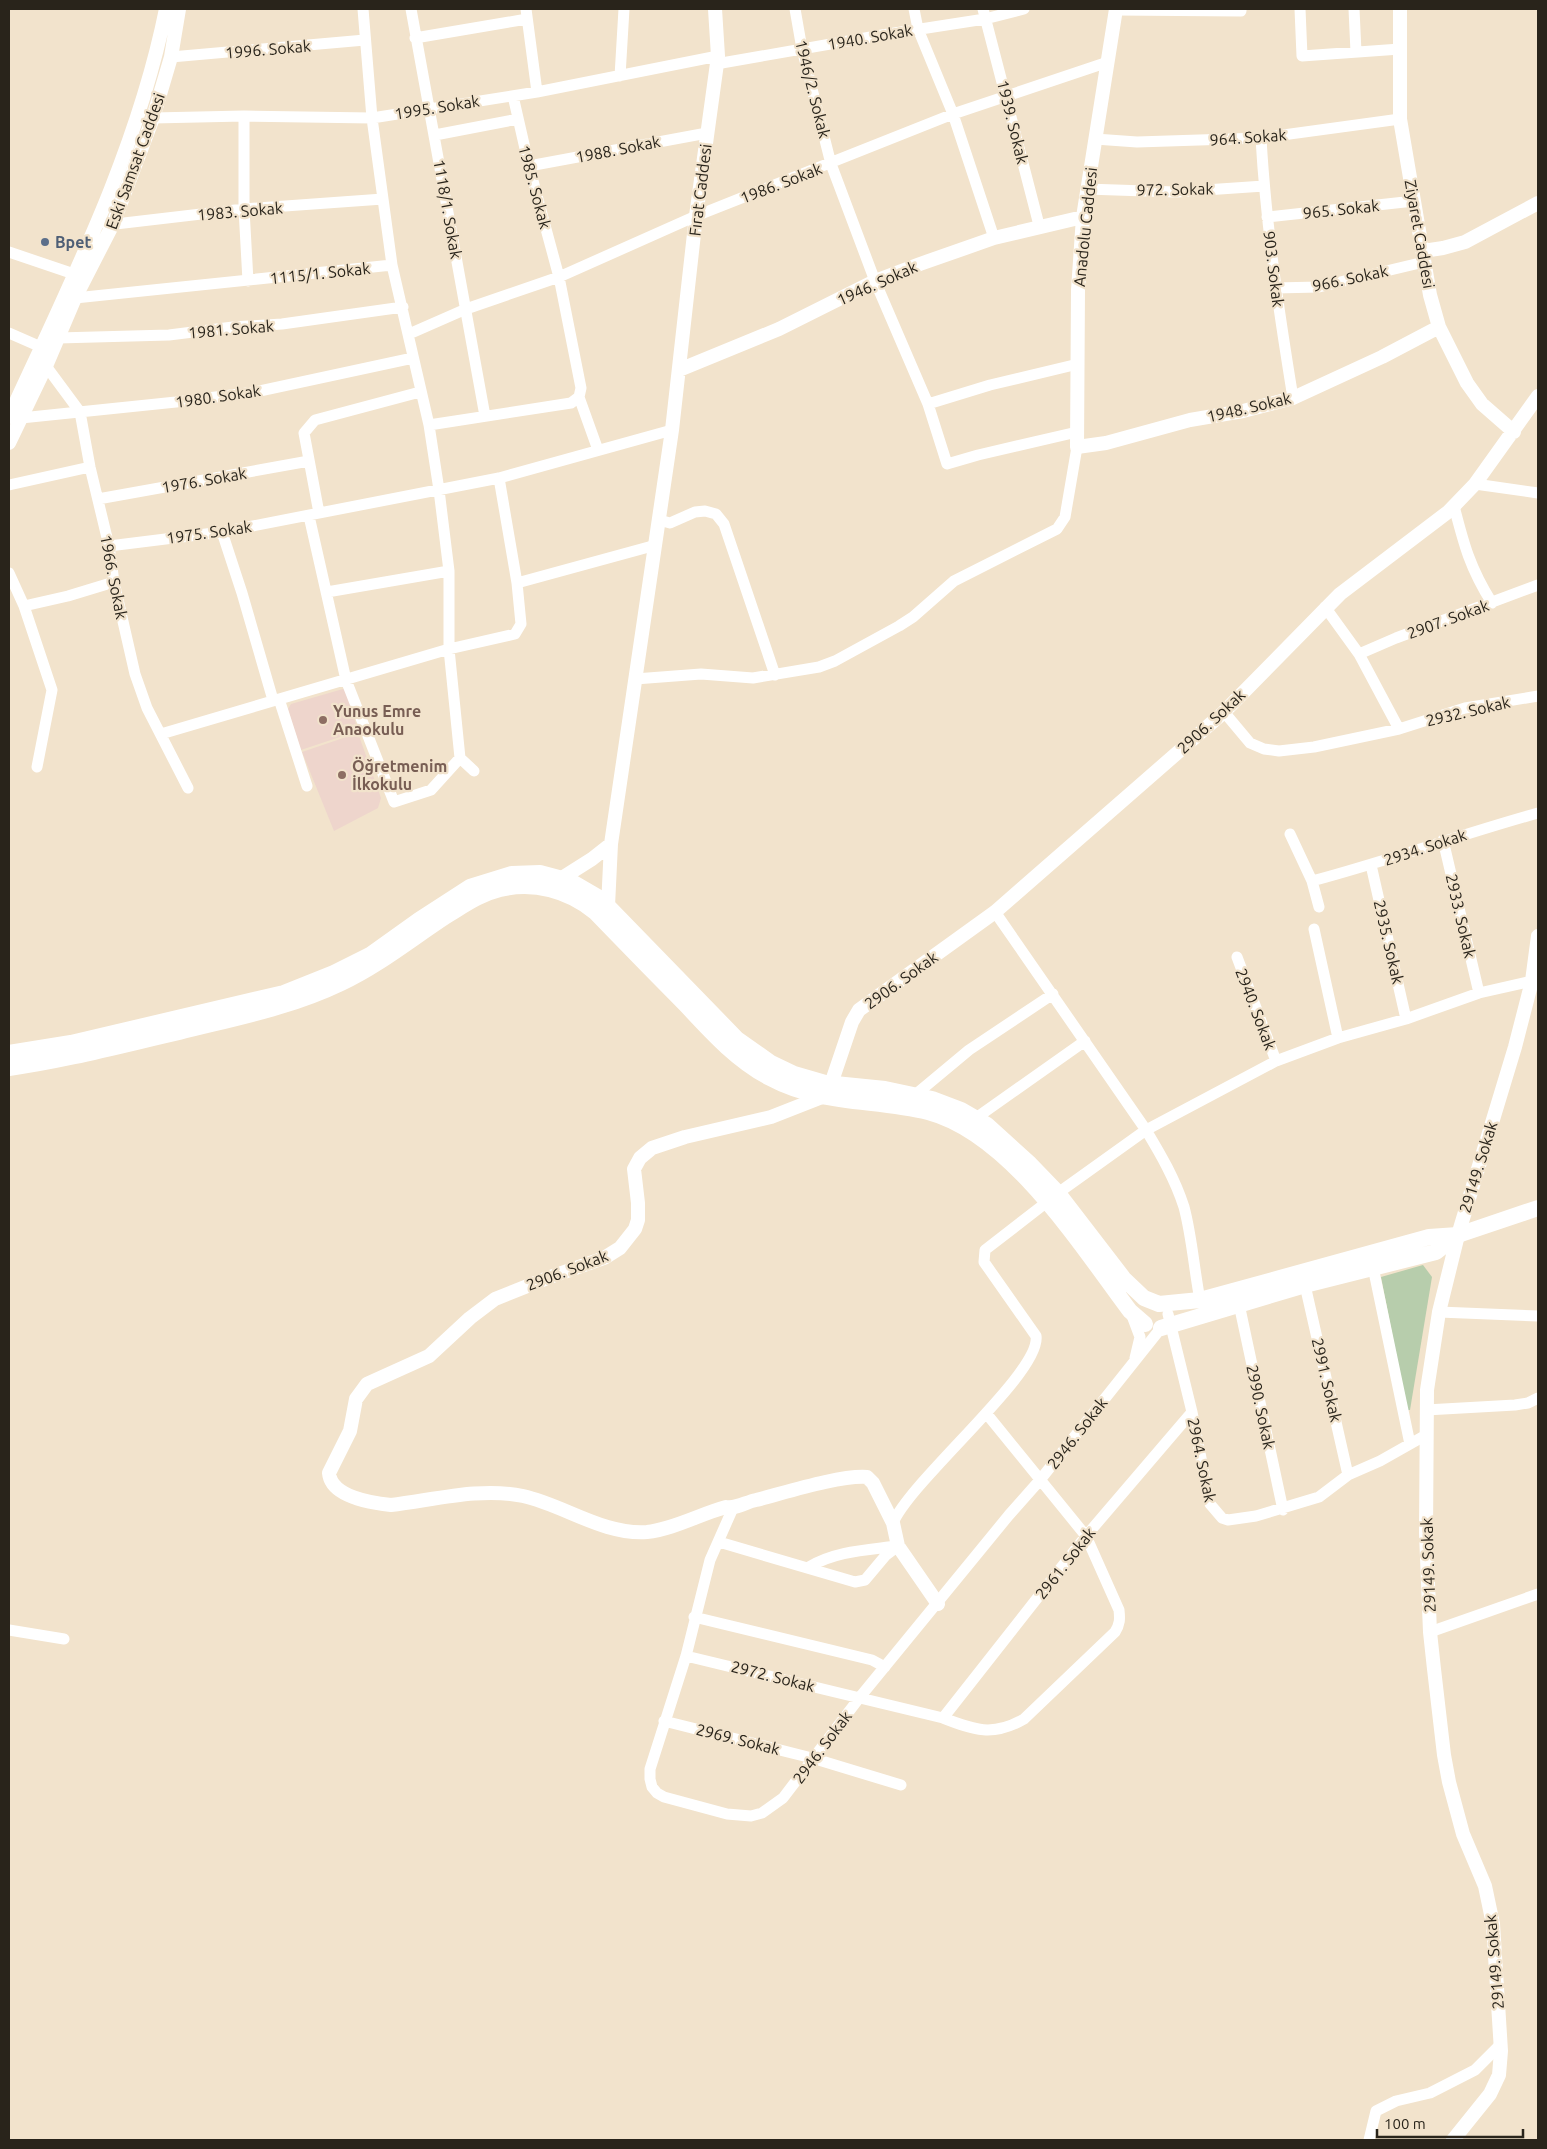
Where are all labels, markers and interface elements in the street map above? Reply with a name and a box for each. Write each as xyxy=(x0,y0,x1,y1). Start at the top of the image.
street label: 1940. Sokak xyxy=(826,21,914,53)
street label: 1996. Sokak xyxy=(224,36,312,62)
street label: 1946/2. Sokak xyxy=(792,38,834,140)
street label: 1939. Sokak xyxy=(994,78,1032,166)
street label: Eski Samsat Caddesi xyxy=(102,90,168,232)
street label: 1995. Sokak xyxy=(393,91,481,123)
street label: 964. Sokak xyxy=(1209,125,1287,149)
street label: 1988. Sokak xyxy=(574,132,662,166)
street label: 1985. Sokak xyxy=(515,143,555,231)
street label: Fırat Caddesi xyxy=(685,143,715,237)
street label: 1118/1. Sokak xyxy=(430,158,466,260)
street label: 1986. Sokak xyxy=(738,159,824,207)
street label: Anadolu Caddesi xyxy=(1070,166,1100,288)
street label: Ziyaret Caddesi xyxy=(1402,178,1438,290)
street label: 972. Sokak xyxy=(1136,179,1214,199)
street label: 965. Sokak xyxy=(1302,196,1380,222)
street label: 1983. Sokak xyxy=(196,198,284,224)
street label: 903. Sokak xyxy=(1260,230,1288,308)
place label: Bpet xyxy=(55,233,91,251)
marker: Bpet xyxy=(39,236,51,248)
street label: 1946. Sokak xyxy=(834,257,920,309)
street label: 1115/1. Sokak xyxy=(269,259,371,287)
street label: 966. Sokak xyxy=(1311,261,1389,295)
street label: 1981. Sokak xyxy=(187,316,275,342)
street label: 1980. Sokak xyxy=(174,381,262,411)
street label: 1948. Sokak xyxy=(1205,389,1293,425)
street label: 1976. Sokak xyxy=(160,464,248,496)
street label: 1975. Sokak xyxy=(165,517,253,547)
street label: 1966. Sokak xyxy=(97,533,131,621)
street label: 2907. Sokak xyxy=(1405,596,1491,642)
street label: 2906. Sokak xyxy=(1173,685,1249,757)
street label: 2932. Sokak xyxy=(1424,693,1512,729)
place label: Yunus Emre Anaokulu xyxy=(333,702,421,738)
marker: Yunus Emre Anaokulu xyxy=(317,714,329,726)
place label: Öğretmenim İlkokulu xyxy=(352,756,447,793)
marker: Öğretmenim İlkokulu xyxy=(336,769,348,781)
street label: 2934. Sokak xyxy=(1381,825,1469,869)
street label: 2933. Sokak xyxy=(1443,872,1479,960)
street label: 2935. Sokak xyxy=(1371,898,1407,986)
street label: 2906. Sokak xyxy=(861,947,941,1013)
street label: 2940. Sokak xyxy=(1232,966,1280,1052)
street label: 29149. Sokak xyxy=(1456,1119,1500,1215)
street label: 2906. Sokak xyxy=(524,1246,610,1294)
street label: 2991. Sokak xyxy=(1309,1336,1345,1424)
street label: 2990. Sokak xyxy=(1243,1363,1279,1451)
street label: 2946. Sokak xyxy=(1043,1394,1111,1472)
street label: 2964. Sokak xyxy=(1184,1416,1220,1504)
street label: 29149. Sokak xyxy=(1417,1517,1439,1613)
street label: 2961. Sokak xyxy=(1031,1524,1099,1602)
street label: 2972. Sokak xyxy=(729,1657,817,1695)
street label: 2946. Sokak xyxy=(789,1707,855,1787)
street label: 2969. Sokak xyxy=(694,1720,782,1758)
street label: 29149. Sokak xyxy=(1481,1914,1507,2010)
scale bar xyxy=(1377,2106,1523,2138)
text: 100 m xyxy=(1384,2115,1426,2132)

